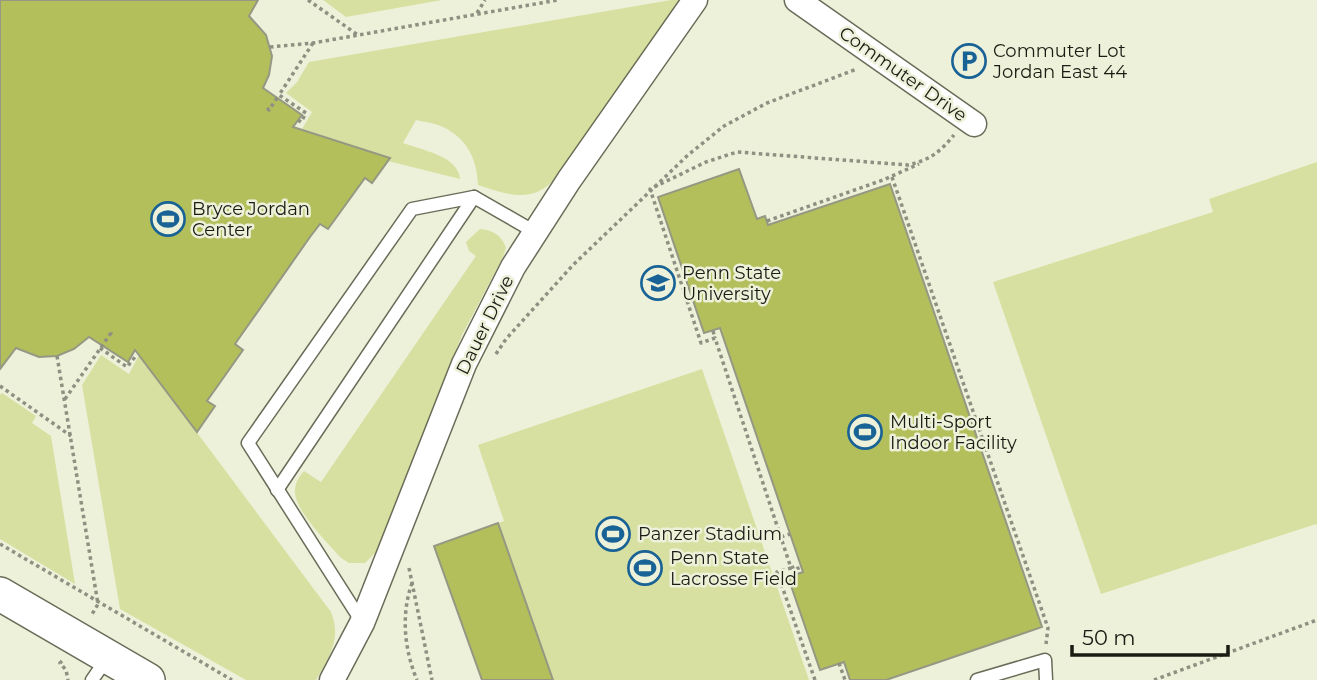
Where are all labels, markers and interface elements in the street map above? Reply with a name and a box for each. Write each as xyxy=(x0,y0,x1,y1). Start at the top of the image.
street label: Commuter Drive xyxy=(835,22,971,126)
place label: Commuter Lot Jordan East 44 xyxy=(992,40,1127,83)
parking icon: Commuter Lot Jordan East 44 xyxy=(950,42,988,80)
place label: Bryce Jordan Center xyxy=(192,198,310,241)
sports icon: Bryce Jordan Center xyxy=(149,200,187,238)
place label: Penn State University xyxy=(682,262,781,305)
school or university icon: Penn State University xyxy=(639,264,677,302)
street label: Dauer Drive xyxy=(452,272,519,378)
place label: Multi-Sport Indoor Facility xyxy=(890,411,1017,454)
sports icon: Multi-Sport Indoor Facility xyxy=(846,413,884,451)
sports icon: Panzer Stadium xyxy=(594,515,632,553)
place label: Panzer Stadium xyxy=(638,523,782,545)
place label: Penn State Lacrosse Field xyxy=(670,547,797,590)
sports icon: Penn State Lacrosse Field xyxy=(626,549,664,587)
scale bar xyxy=(1072,614,1228,658)
text: 50 m xyxy=(1082,625,1136,650)

